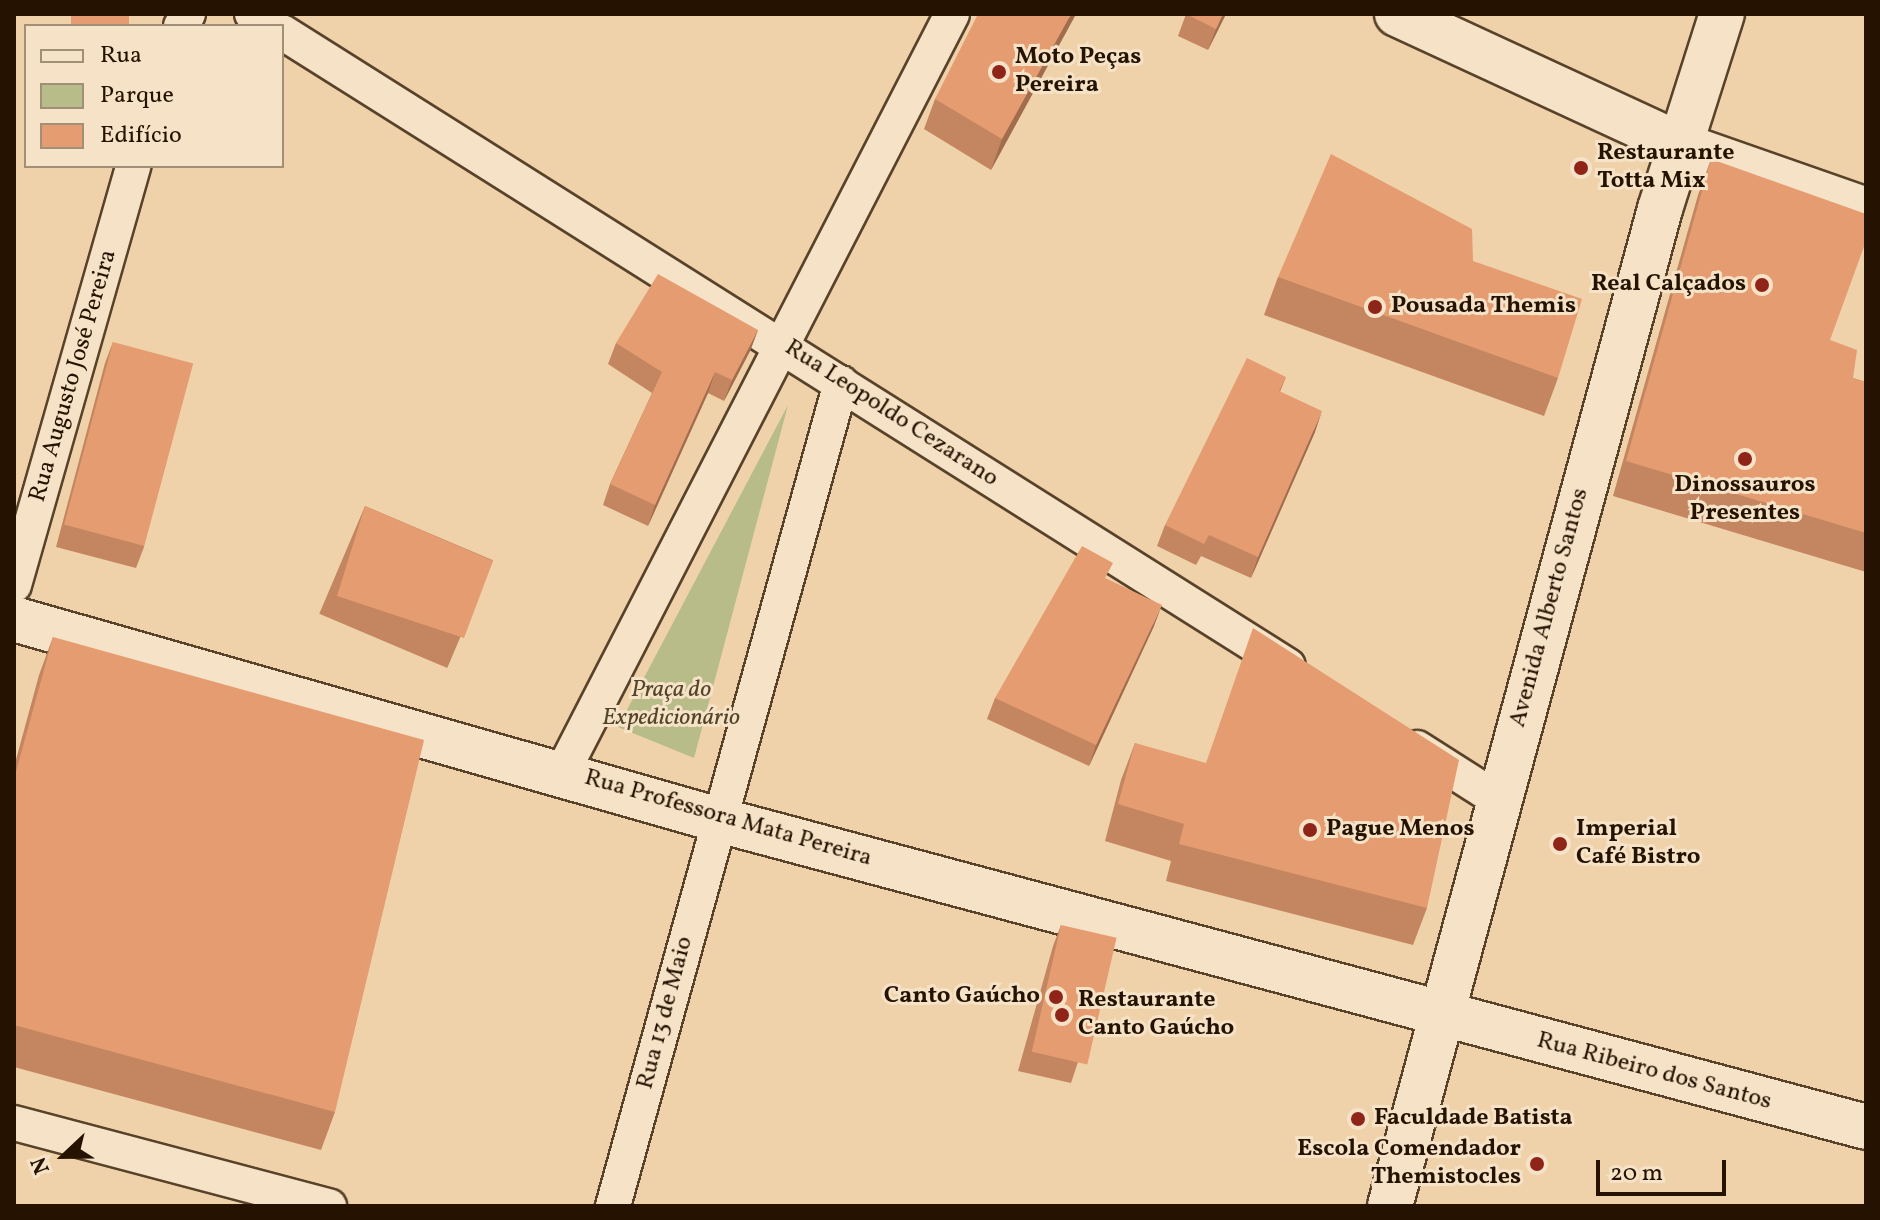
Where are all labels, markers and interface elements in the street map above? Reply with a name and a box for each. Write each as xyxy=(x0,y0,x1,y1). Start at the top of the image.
legend xyxy=(24,24,284,168)
text: Rua xyxy=(100,39,142,73)
place label: Moto Peças Pereira xyxy=(1015,44,1141,100)
marker: Moto Peças Pereira xyxy=(990,63,1008,81)
text: Parque xyxy=(100,79,174,113)
text: Edifício xyxy=(100,119,182,153)
place label: Restaurante Totta Mix xyxy=(1597,140,1734,196)
marker: Restaurante Totta Mix xyxy=(1572,159,1590,177)
street label: Rua Augusto José Pereira xyxy=(24,247,124,505)
place label: Real Calçados xyxy=(1591,271,1746,299)
marker: Real Calçados xyxy=(1753,276,1771,294)
place label: Pousada Themis xyxy=(1391,293,1576,321)
marker: Pousada Themis xyxy=(1366,298,1384,316)
street label: Rua Leopoldo Cezarano xyxy=(779,334,1003,494)
marker: Dinossauros Presentes xyxy=(1736,450,1754,468)
place label: Dinossauros Presentes xyxy=(1674,472,1816,528)
street label: Avenida Alberto Santos xyxy=(1504,485,1596,731)
park label: Praça do Expedicionário xyxy=(602,677,740,733)
street label: Rua Professora Mata Pereira xyxy=(581,764,875,874)
place label: Pague Menos xyxy=(1326,816,1475,844)
place label: Imperial Café Bistro xyxy=(1576,816,1701,872)
marker: Pague Menos xyxy=(1301,821,1319,839)
marker: Imperial Café Bistro xyxy=(1551,835,1569,853)
street label: Rua 13 de Maio xyxy=(632,933,700,1093)
place label: Canto Gaúcho xyxy=(884,983,1040,1011)
place label: Restaurante Canto Gaúcho xyxy=(1078,987,1234,1043)
marker: Canto Gaúcho xyxy=(1047,988,1065,1006)
marker: Restaurante Canto Gaúcho xyxy=(1053,1006,1071,1024)
street label: Rua Ribeiro dos Santos xyxy=(1533,1027,1775,1117)
place label: Faculdade Batista xyxy=(1374,1105,1573,1133)
marker: Faculdade Batista xyxy=(1349,1110,1367,1128)
north arrow xyxy=(24,1116,104,1196)
place label: Escola Comendador Themistocles xyxy=(1297,1136,1521,1192)
scale bar xyxy=(1600,1144,1730,1194)
text: N xyxy=(24,1152,59,1178)
marker: Escola Comendador Themistocles xyxy=(1528,1155,1546,1173)
text: 20 m xyxy=(1610,1157,1663,1191)

